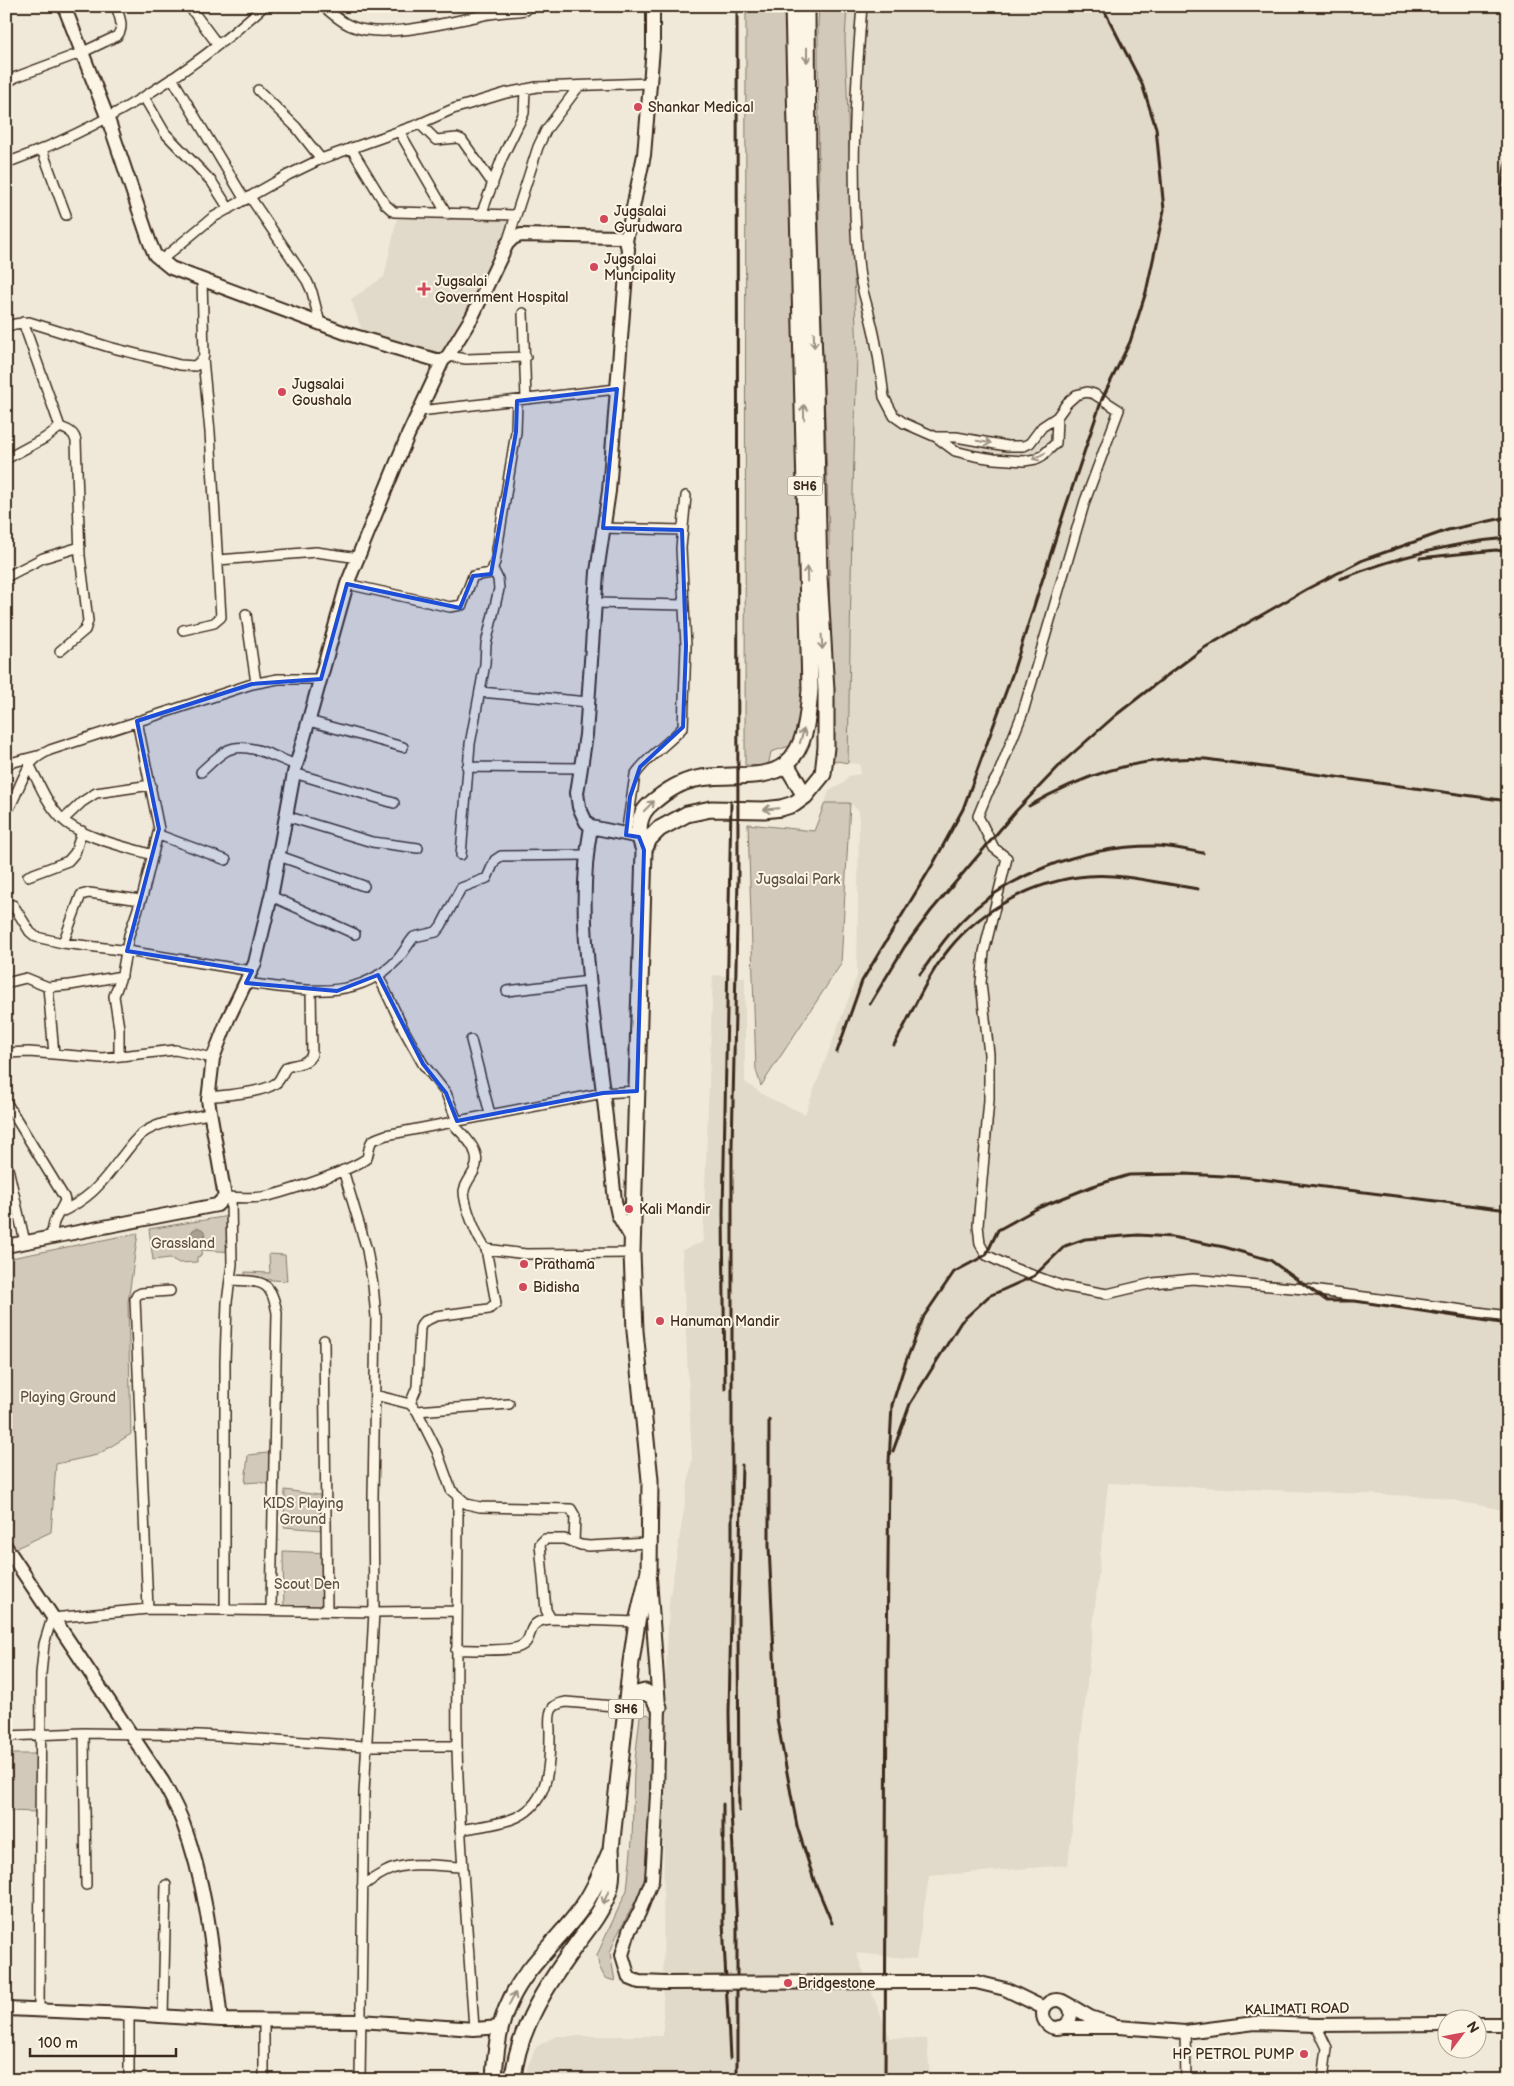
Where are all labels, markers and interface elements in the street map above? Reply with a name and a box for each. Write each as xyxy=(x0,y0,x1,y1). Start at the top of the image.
one-way arrow xyxy=(802,46,812,63)
place label: Shankar Medical xyxy=(648,99,754,116)
marker: Shankar Medical xyxy=(632,101,644,113)
place label: Jugsalai Gurudwara xyxy=(614,203,683,236)
marker: Jugsalai Gurudwara xyxy=(598,213,610,225)
place label: Jugsalai Muncipality xyxy=(604,251,676,284)
marker: Jugsalai Muncipality xyxy=(588,261,600,273)
place label: Jugsalai Government Hospital xyxy=(435,273,568,306)
marker: Jugsalai Government Hospital xyxy=(417,282,431,296)
one-way arrow xyxy=(809,332,818,348)
place label: Jugsalai Goushala xyxy=(292,376,352,409)
marker: Jugsalai Goushala xyxy=(276,386,288,398)
one-way arrow xyxy=(799,404,808,420)
one-way arrow xyxy=(976,438,992,448)
one-way arrow xyxy=(1032,452,1047,461)
road number: SH6 xyxy=(788,476,822,496)
one-way arrow xyxy=(802,567,811,583)
one-way arrow xyxy=(818,634,827,650)
one-way arrow xyxy=(798,728,808,744)
one-way arrow xyxy=(643,799,655,812)
one-way arrow xyxy=(764,804,780,814)
park label: Jugsalai Park xyxy=(756,871,840,888)
place label: Kali Mandir xyxy=(639,1201,711,1218)
marker: Kali Mandir xyxy=(623,1203,635,1215)
park label: Grassland xyxy=(151,1235,215,1252)
place label: Prathama xyxy=(534,1256,595,1273)
marker: Prathama xyxy=(518,1258,530,1270)
place label: Bidisha xyxy=(533,1279,580,1296)
marker: Bidisha xyxy=(517,1281,529,1293)
place label: Hanuman Mandir xyxy=(670,1313,780,1330)
marker: Hanuman Mandir xyxy=(654,1315,666,1327)
park label: Playing Ground xyxy=(20,1389,116,1406)
park label: KIDS Playing Ground xyxy=(262,1495,344,1528)
park label: Scout Den xyxy=(274,1576,340,1593)
road number: SH6 xyxy=(608,1700,644,1718)
one-way arrow xyxy=(601,1889,610,1904)
place label: Bridgestone xyxy=(798,1975,875,1992)
marker: Bridgestone xyxy=(782,1977,794,1989)
one-way arrow xyxy=(507,1991,517,2006)
street label: KALIMATI ROAD xyxy=(1245,2000,1349,2018)
north arrow xyxy=(1436,2008,1486,2058)
text: N xyxy=(1463,2018,1483,2036)
scale bar xyxy=(30,2026,176,2058)
text: 100 m xyxy=(38,2034,78,2053)
place label: HP PETROL PUMP xyxy=(1172,2046,1294,2063)
marker: HP PETROL PUMP xyxy=(1298,2048,1310,2060)

